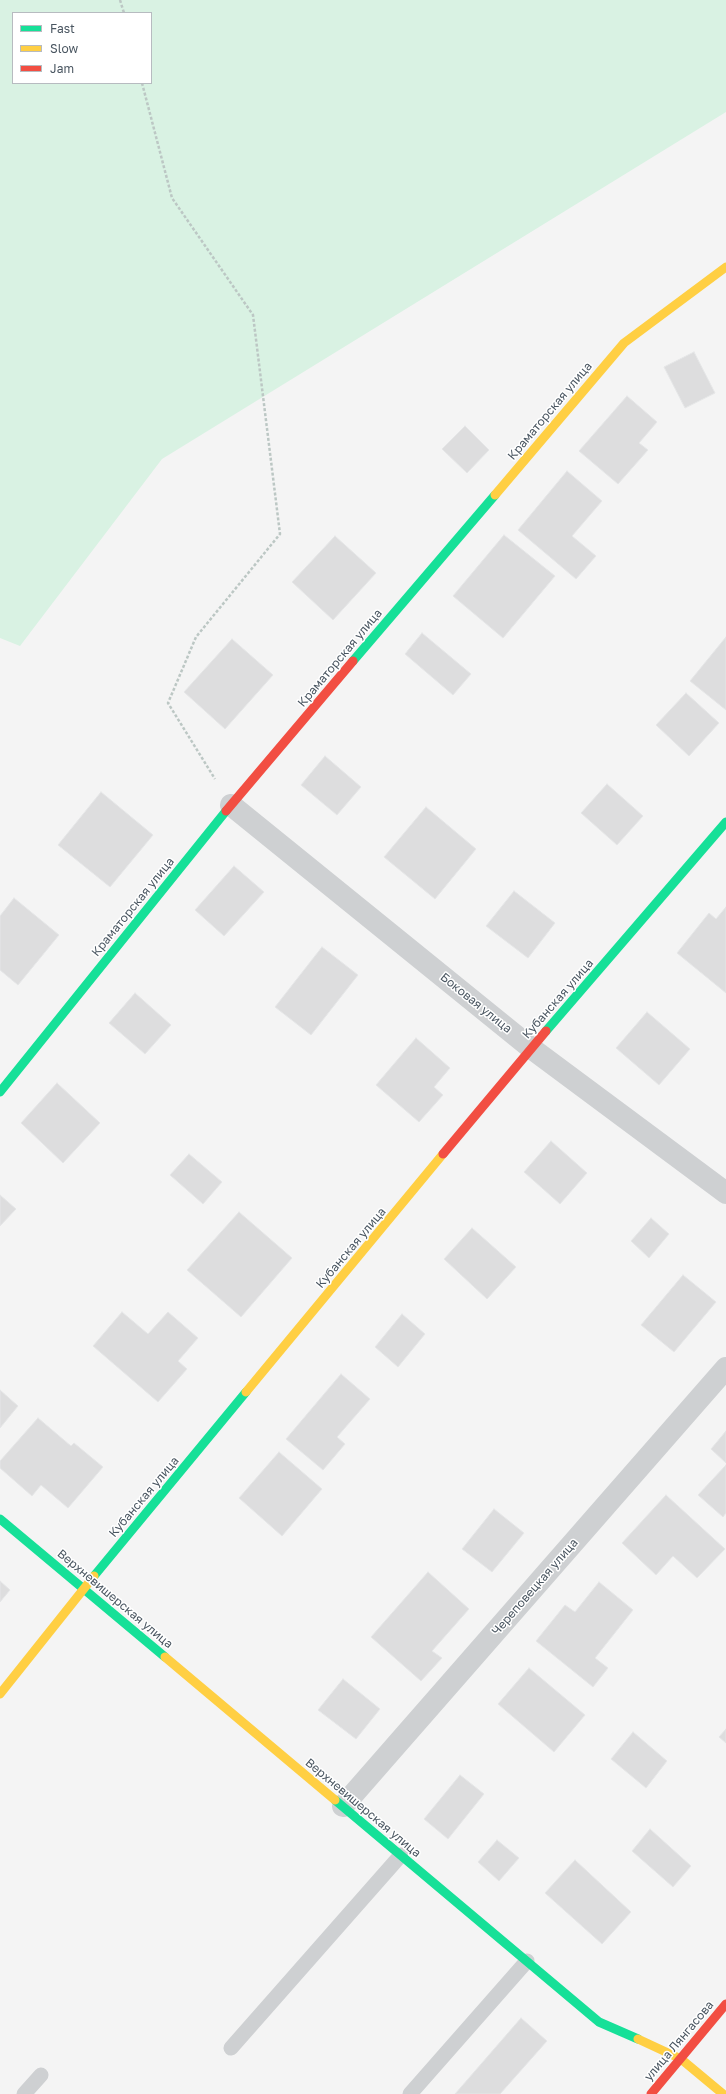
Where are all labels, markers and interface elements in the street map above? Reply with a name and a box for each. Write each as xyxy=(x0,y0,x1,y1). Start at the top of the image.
legend xyxy=(12,12,152,84)
text: Fast xyxy=(50,21,75,36)
text: Slow xyxy=(50,41,78,56)
text: Jam xyxy=(50,61,74,76)
street label: Краматорская улица xyxy=(505,359,595,463)
street label: Краматорская улица xyxy=(295,606,385,710)
street label: Краматорская улица xyxy=(89,855,177,959)
street label: Кубанская улица xyxy=(519,956,597,1042)
street label: Боковая улица xyxy=(437,970,515,1036)
street label: Кубанская улица xyxy=(313,1205,389,1291)
street label: Кубанская улица xyxy=(106,1454,182,1540)
street label: Череповецкая улица xyxy=(489,1536,581,1638)
street label: Верхневишерская улица xyxy=(54,1546,176,1652)
street label: Верхневишерская улица xyxy=(302,1755,424,1861)
street label: улица Лянгасова xyxy=(641,1998,717,2084)

